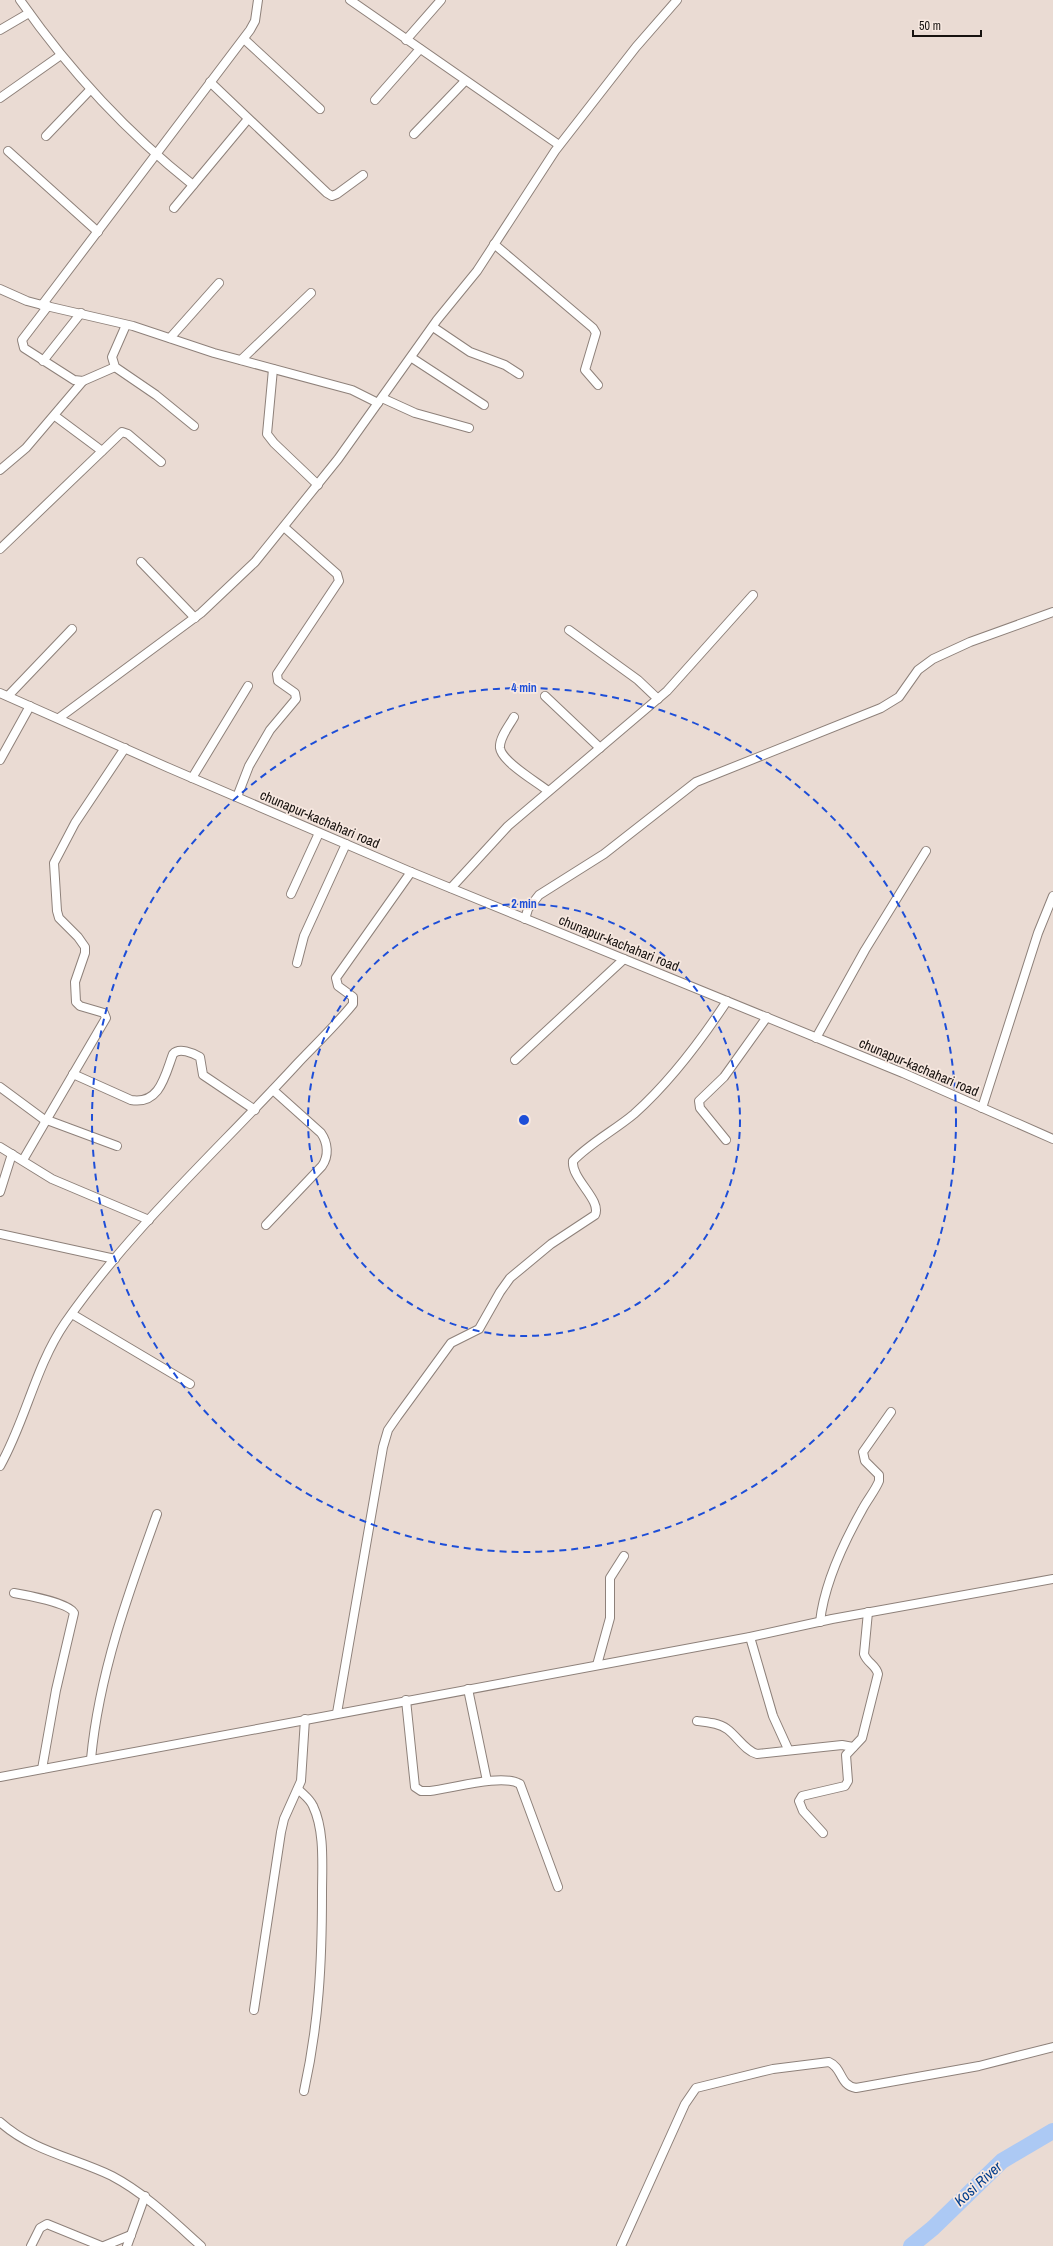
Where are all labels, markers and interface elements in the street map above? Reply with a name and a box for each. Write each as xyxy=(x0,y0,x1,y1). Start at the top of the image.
scale bar xyxy=(913,12,981,38)
text: 50 m xyxy=(919,18,941,34)
text: 4 min xyxy=(511,680,537,696)
street label: chunapur-kachahari road xyxy=(257,786,383,852)
text: 2 min xyxy=(511,896,537,912)
street label: chunapur-kachahari road xyxy=(556,911,682,975)
street label: chunapur-kachahari road xyxy=(856,1034,982,1100)
centre of rings xyxy=(517,1113,531,1127)
water label: Kosi River xyxy=(949,2156,1007,2211)

